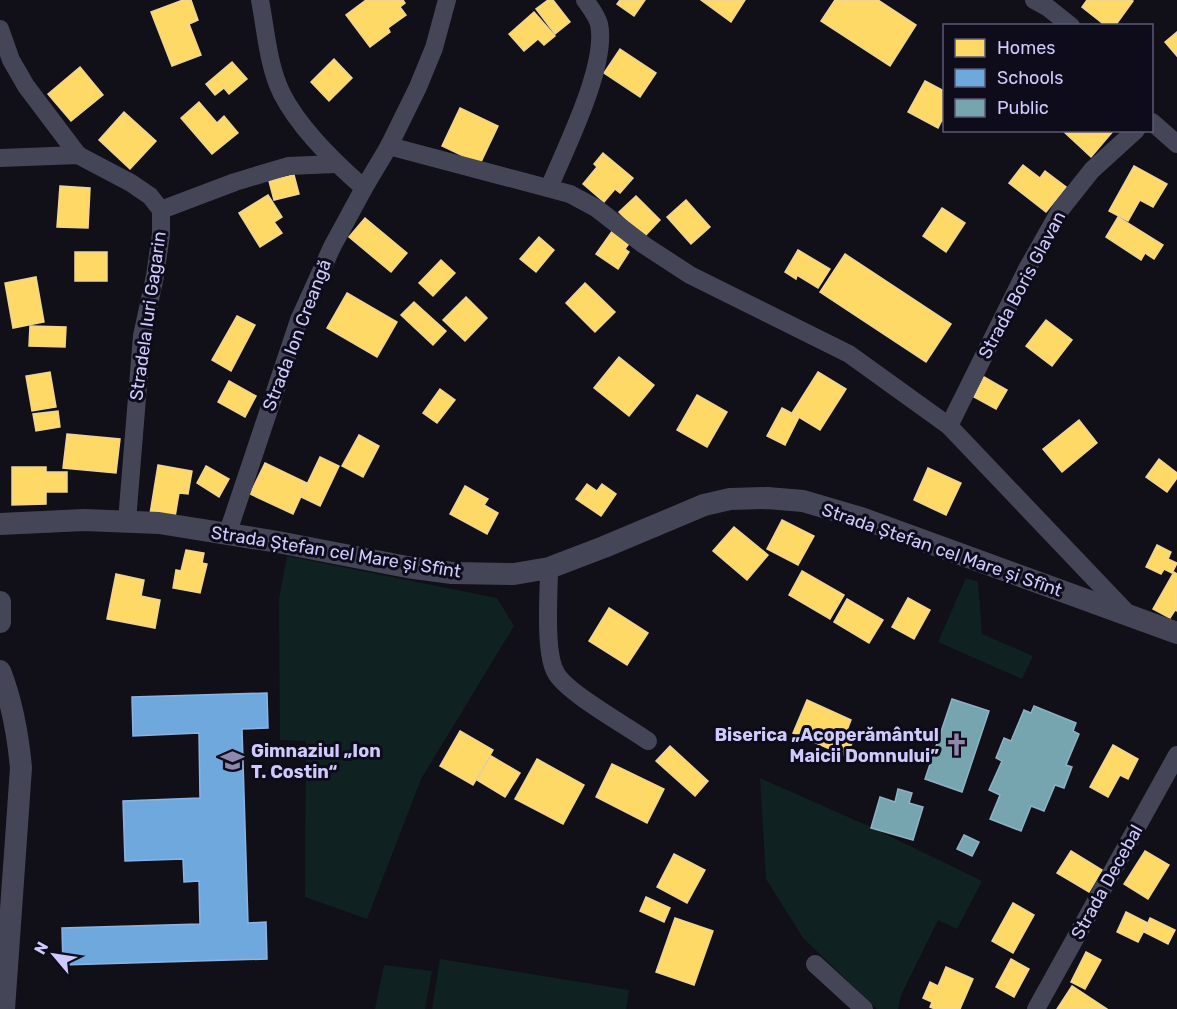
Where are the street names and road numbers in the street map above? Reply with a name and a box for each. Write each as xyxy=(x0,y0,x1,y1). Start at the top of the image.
street label: Strada Boris Glavan xyxy=(974,207,1070,363)
street label: Stradela Iuri Gagarin xyxy=(125,230,171,402)
street label: Strada Ion Creangă xyxy=(258,256,336,414)
street label: Strada Ștefan cel Mare și Sfînt xyxy=(819,498,1065,602)
street label: Strada Ștefan cel Mare și Sfînt xyxy=(209,521,463,583)
street label: Strada Decebal xyxy=(1066,821,1148,943)

